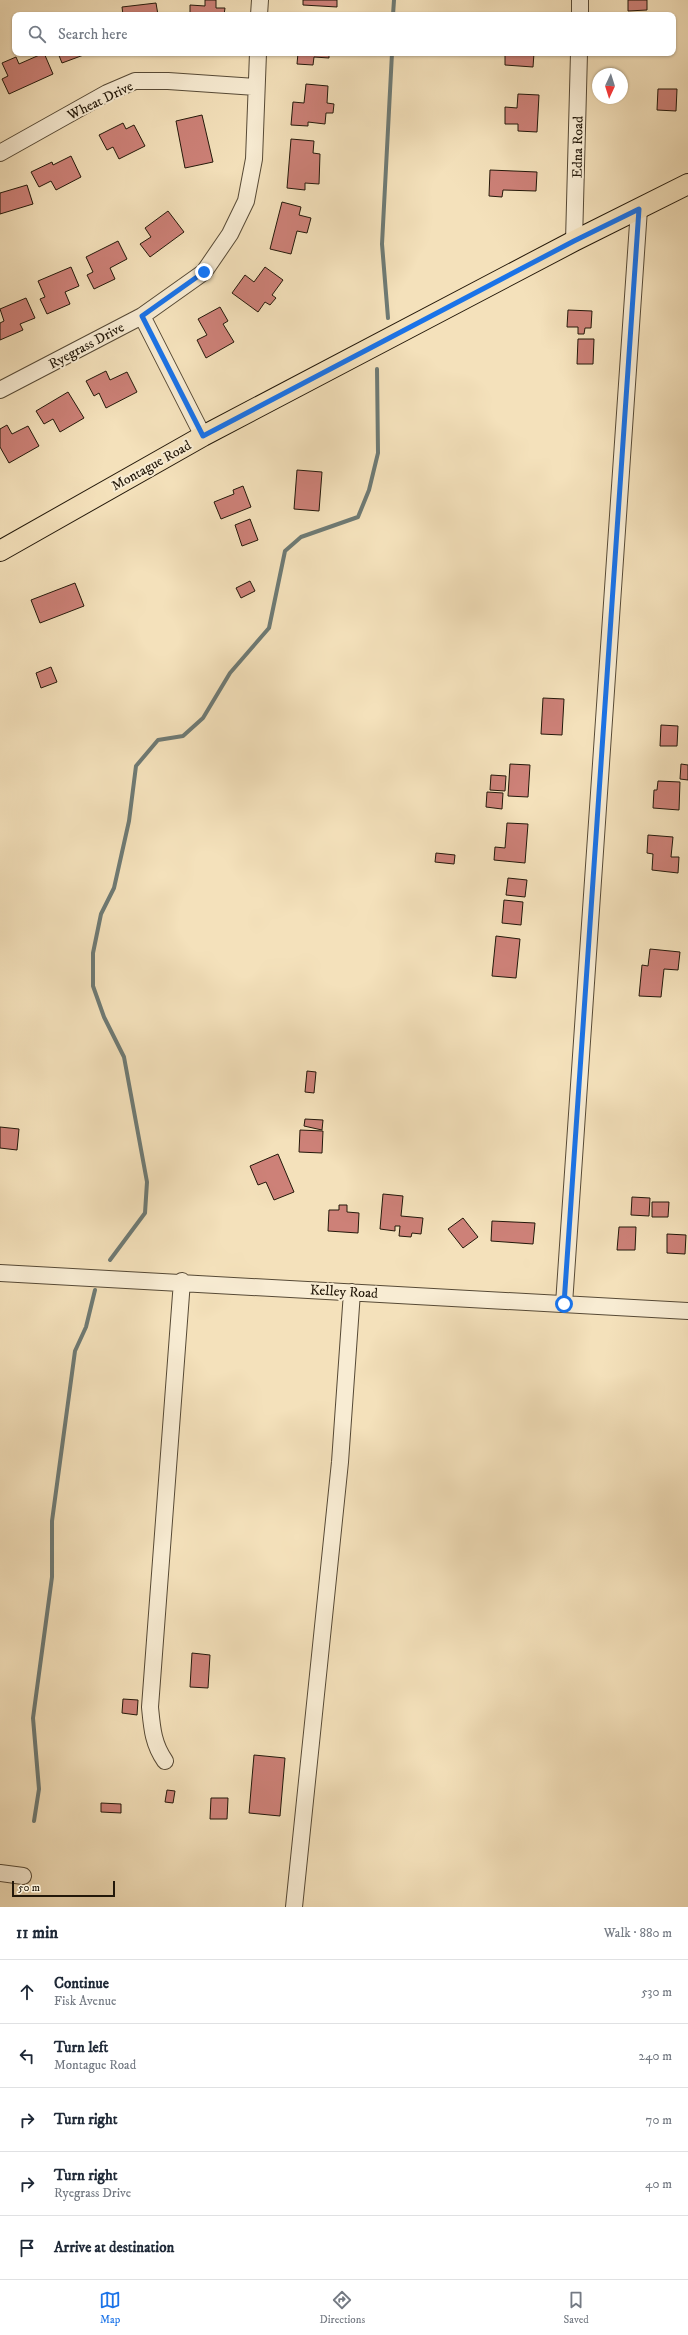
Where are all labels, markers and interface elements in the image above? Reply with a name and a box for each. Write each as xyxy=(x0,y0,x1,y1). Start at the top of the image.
search box xyxy=(12,12,676,56)
icon: search xyxy=(26,23,48,45)
text: Search here xyxy=(58,25,127,44)
north arrow xyxy=(592,68,628,104)
street label: Wheat Drive xyxy=(64,77,136,125)
street label: Edna Road xyxy=(568,116,588,178)
route end xyxy=(195,263,213,281)
street label: Ryegrass Drive xyxy=(46,318,128,373)
street label: Montague Road xyxy=(108,437,195,495)
street label: Kelley Road xyxy=(309,1281,379,1303)
route start xyxy=(555,1295,573,1313)
scale bar xyxy=(12,1879,115,1898)
text: 50 m xyxy=(18,1881,40,1895)
text: 11 min xyxy=(16,1922,58,1944)
text: Walk · 880 m xyxy=(604,1925,672,1941)
text: Continue xyxy=(54,1974,109,1993)
icon: ahead xyxy=(16,1981,38,2003)
text: 530 m xyxy=(641,1984,672,2000)
text: Fisk Avenue xyxy=(54,1993,116,2009)
text: Turn left xyxy=(54,2038,108,2057)
icon: left xyxy=(16,2045,38,2067)
text: 240 m xyxy=(639,2048,672,2064)
text: Montague Road xyxy=(54,2057,136,2073)
icon: right xyxy=(16,2109,38,2131)
text: Turn right xyxy=(54,2110,117,2129)
text: 70 m xyxy=(646,2112,672,2128)
text: Turn right xyxy=(54,2166,117,2185)
icon: right xyxy=(16,2173,38,2195)
text: 40 m xyxy=(645,2176,672,2192)
text: Ryegrass Drive xyxy=(54,2185,131,2201)
icon: arrive xyxy=(16,2237,38,2259)
text: Arrive at destination xyxy=(54,2238,174,2257)
tab: Map xyxy=(99,2289,121,2327)
tab: Directions xyxy=(320,2289,365,2327)
tab: Saved xyxy=(564,2289,589,2327)

